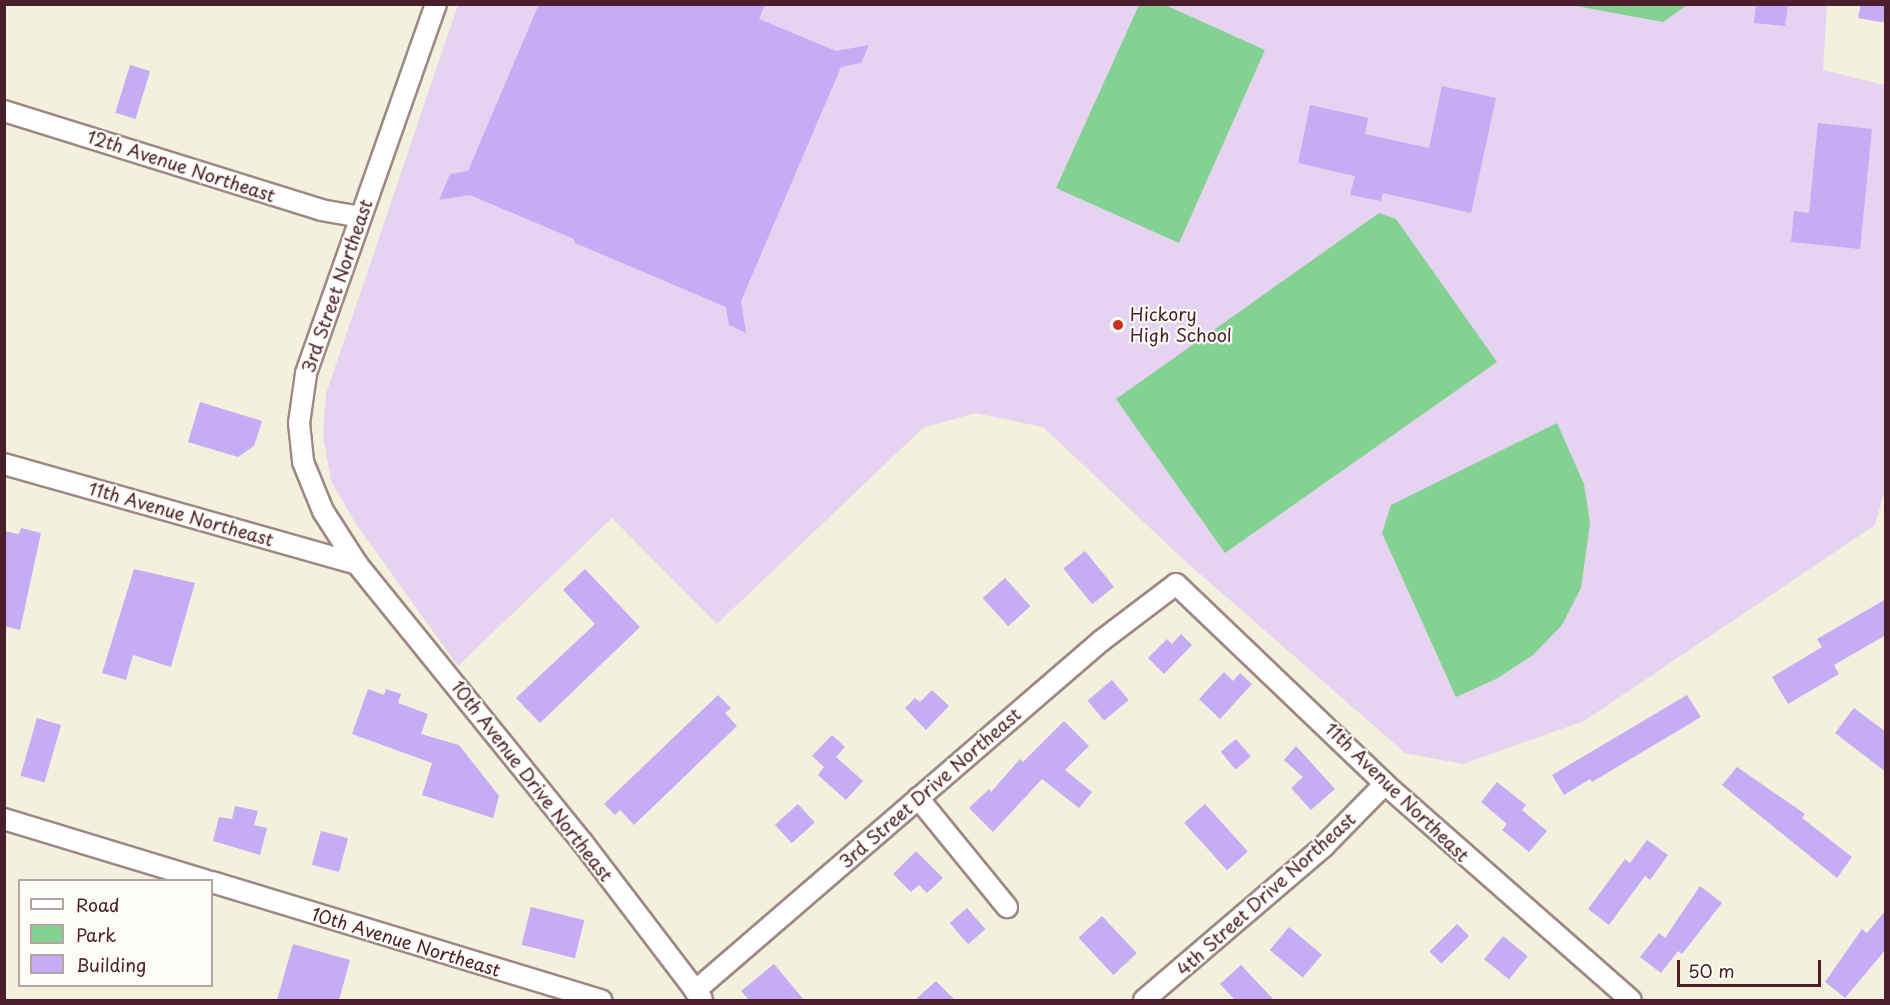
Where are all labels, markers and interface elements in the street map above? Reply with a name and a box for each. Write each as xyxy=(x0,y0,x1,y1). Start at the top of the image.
street label: 12th Avenue Northeast xyxy=(83,125,279,207)
street label: 3rd Street Northeast xyxy=(297,196,377,376)
place label: Hickory High School xyxy=(1130,304,1233,346)
marker: Hickory High School xyxy=(1111,318,1125,332)
street label: 11th Avenue Northeast xyxy=(85,477,277,551)
street label: 10th Avenue Drive Northeast xyxy=(447,676,617,886)
street label: 3rd Street Drive Northeast xyxy=(834,703,1026,873)
street label: 11th Avenue Northeast xyxy=(1320,717,1474,867)
street label: 4th Street Drive Northeast xyxy=(1172,808,1360,980)
legend xyxy=(18,879,213,987)
text: Road xyxy=(76,891,120,918)
street label: 10th Avenue Northeast xyxy=(308,903,504,981)
text: Park xyxy=(76,921,116,948)
scale bar xyxy=(1680,948,1824,986)
text: Building xyxy=(76,951,146,978)
text: 50 m xyxy=(1688,957,1735,984)

